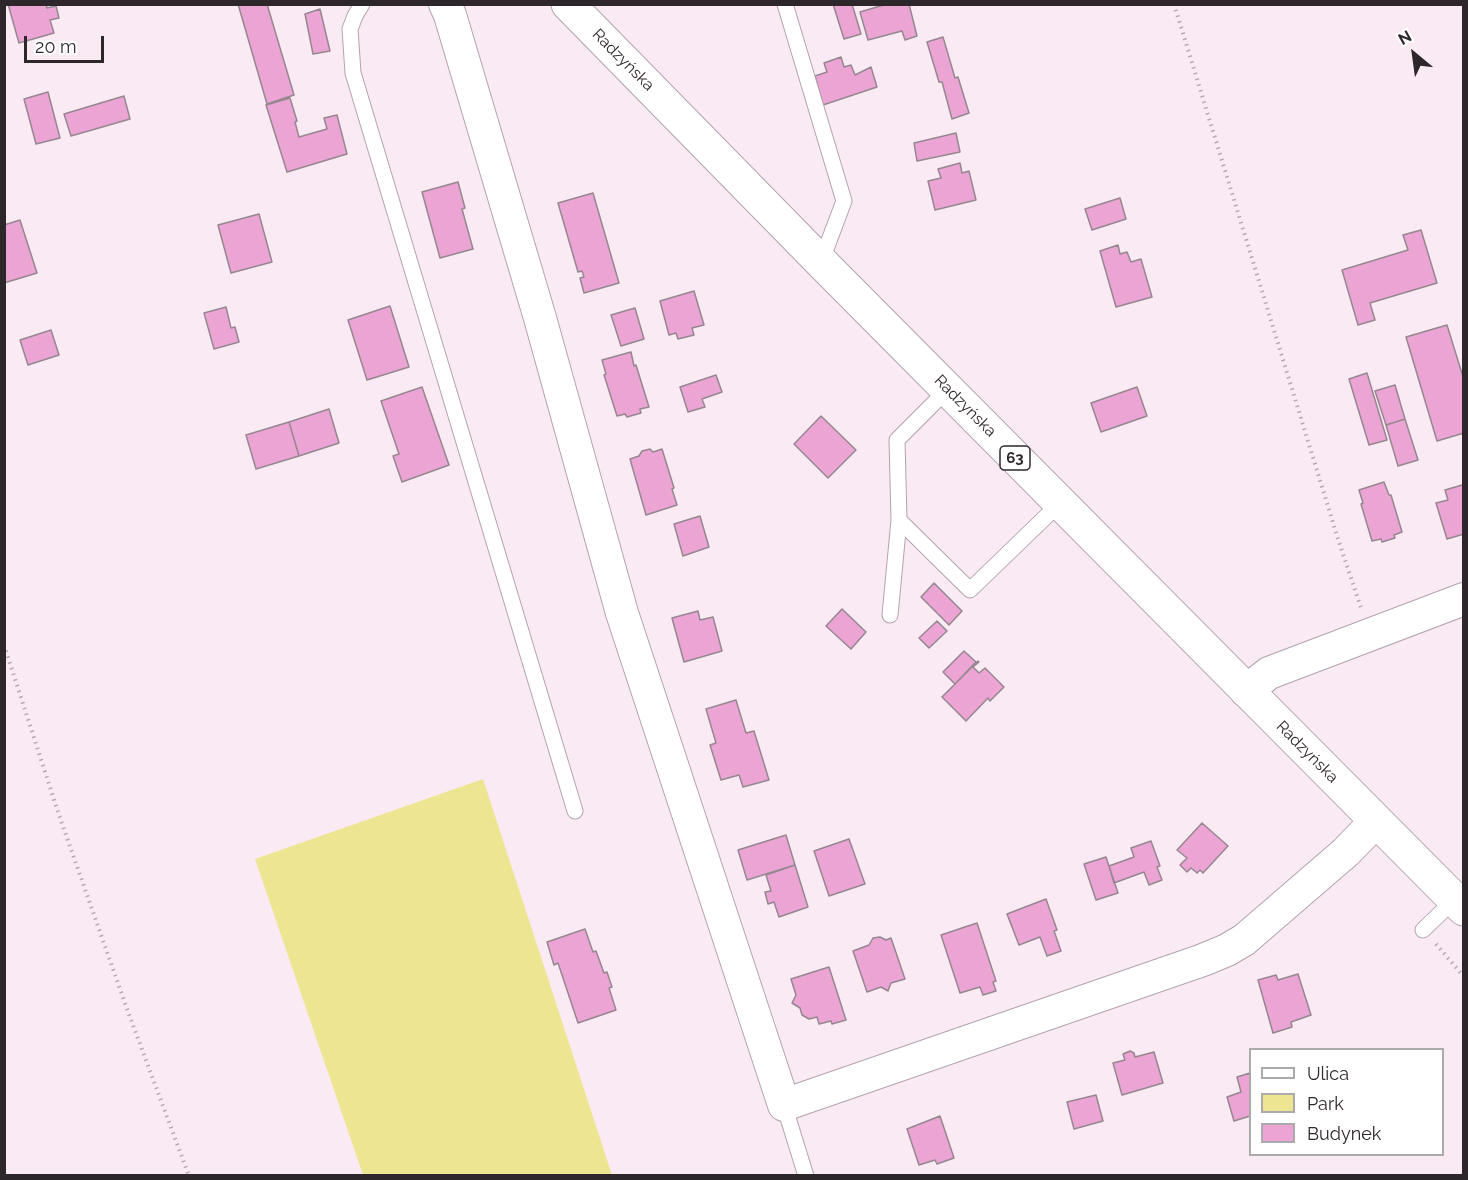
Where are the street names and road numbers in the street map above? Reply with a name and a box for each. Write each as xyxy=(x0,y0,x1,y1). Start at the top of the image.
street label: Radzyńska xyxy=(588,25,658,95)
street label: Radzyńska xyxy=(930,371,1000,441)
road number: 63 xyxy=(1000,446,1030,470)
street label: Radzyńska xyxy=(1272,717,1342,787)

